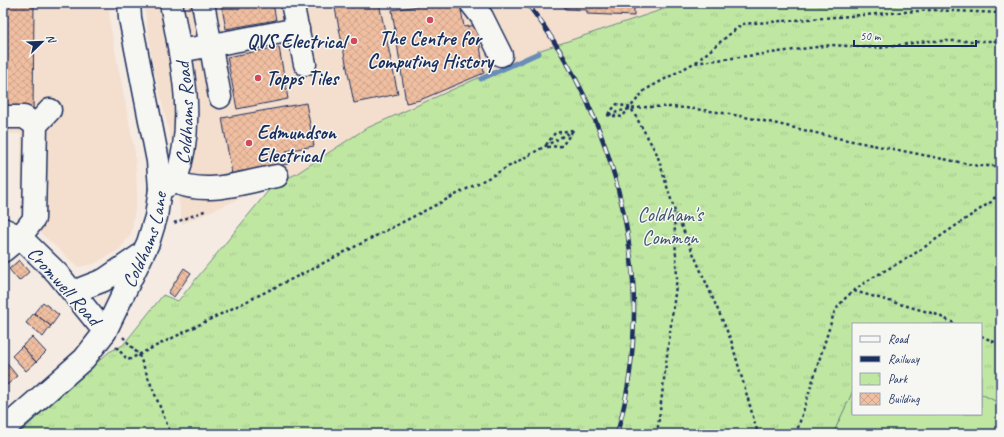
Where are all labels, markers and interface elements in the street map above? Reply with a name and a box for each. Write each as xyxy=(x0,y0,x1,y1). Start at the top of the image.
marker: The Centre for Computing History xyxy=(425,15,435,25)
north arrow xyxy=(22,22,62,62)
scale bar xyxy=(854,22,976,48)
place label: The Centre for Computing History xyxy=(367,26,495,74)
text: 50 m xyxy=(860,28,882,44)
place label: QVS Electrical xyxy=(247,29,349,54)
text: N xyxy=(43,32,60,46)
marker: QVS Electrical xyxy=(349,36,359,46)
street label: Coldhams Road xyxy=(169,57,199,166)
place label: Topps Tiles xyxy=(266,66,340,91)
marker: Topps Tiles xyxy=(253,73,263,83)
place label: Edmundson Electrical xyxy=(257,120,338,168)
marker: Edmundson Electrical xyxy=(244,138,254,148)
street label: Coldhams Lane xyxy=(116,189,172,291)
park label: Coldham's Common xyxy=(637,202,705,250)
street label: Cromwell Road xyxy=(22,241,108,333)
legend xyxy=(852,323,982,415)
text: Road xyxy=(888,331,910,347)
text: Railway xyxy=(888,351,920,367)
text: Park xyxy=(888,371,909,387)
text: Building xyxy=(888,391,920,407)

